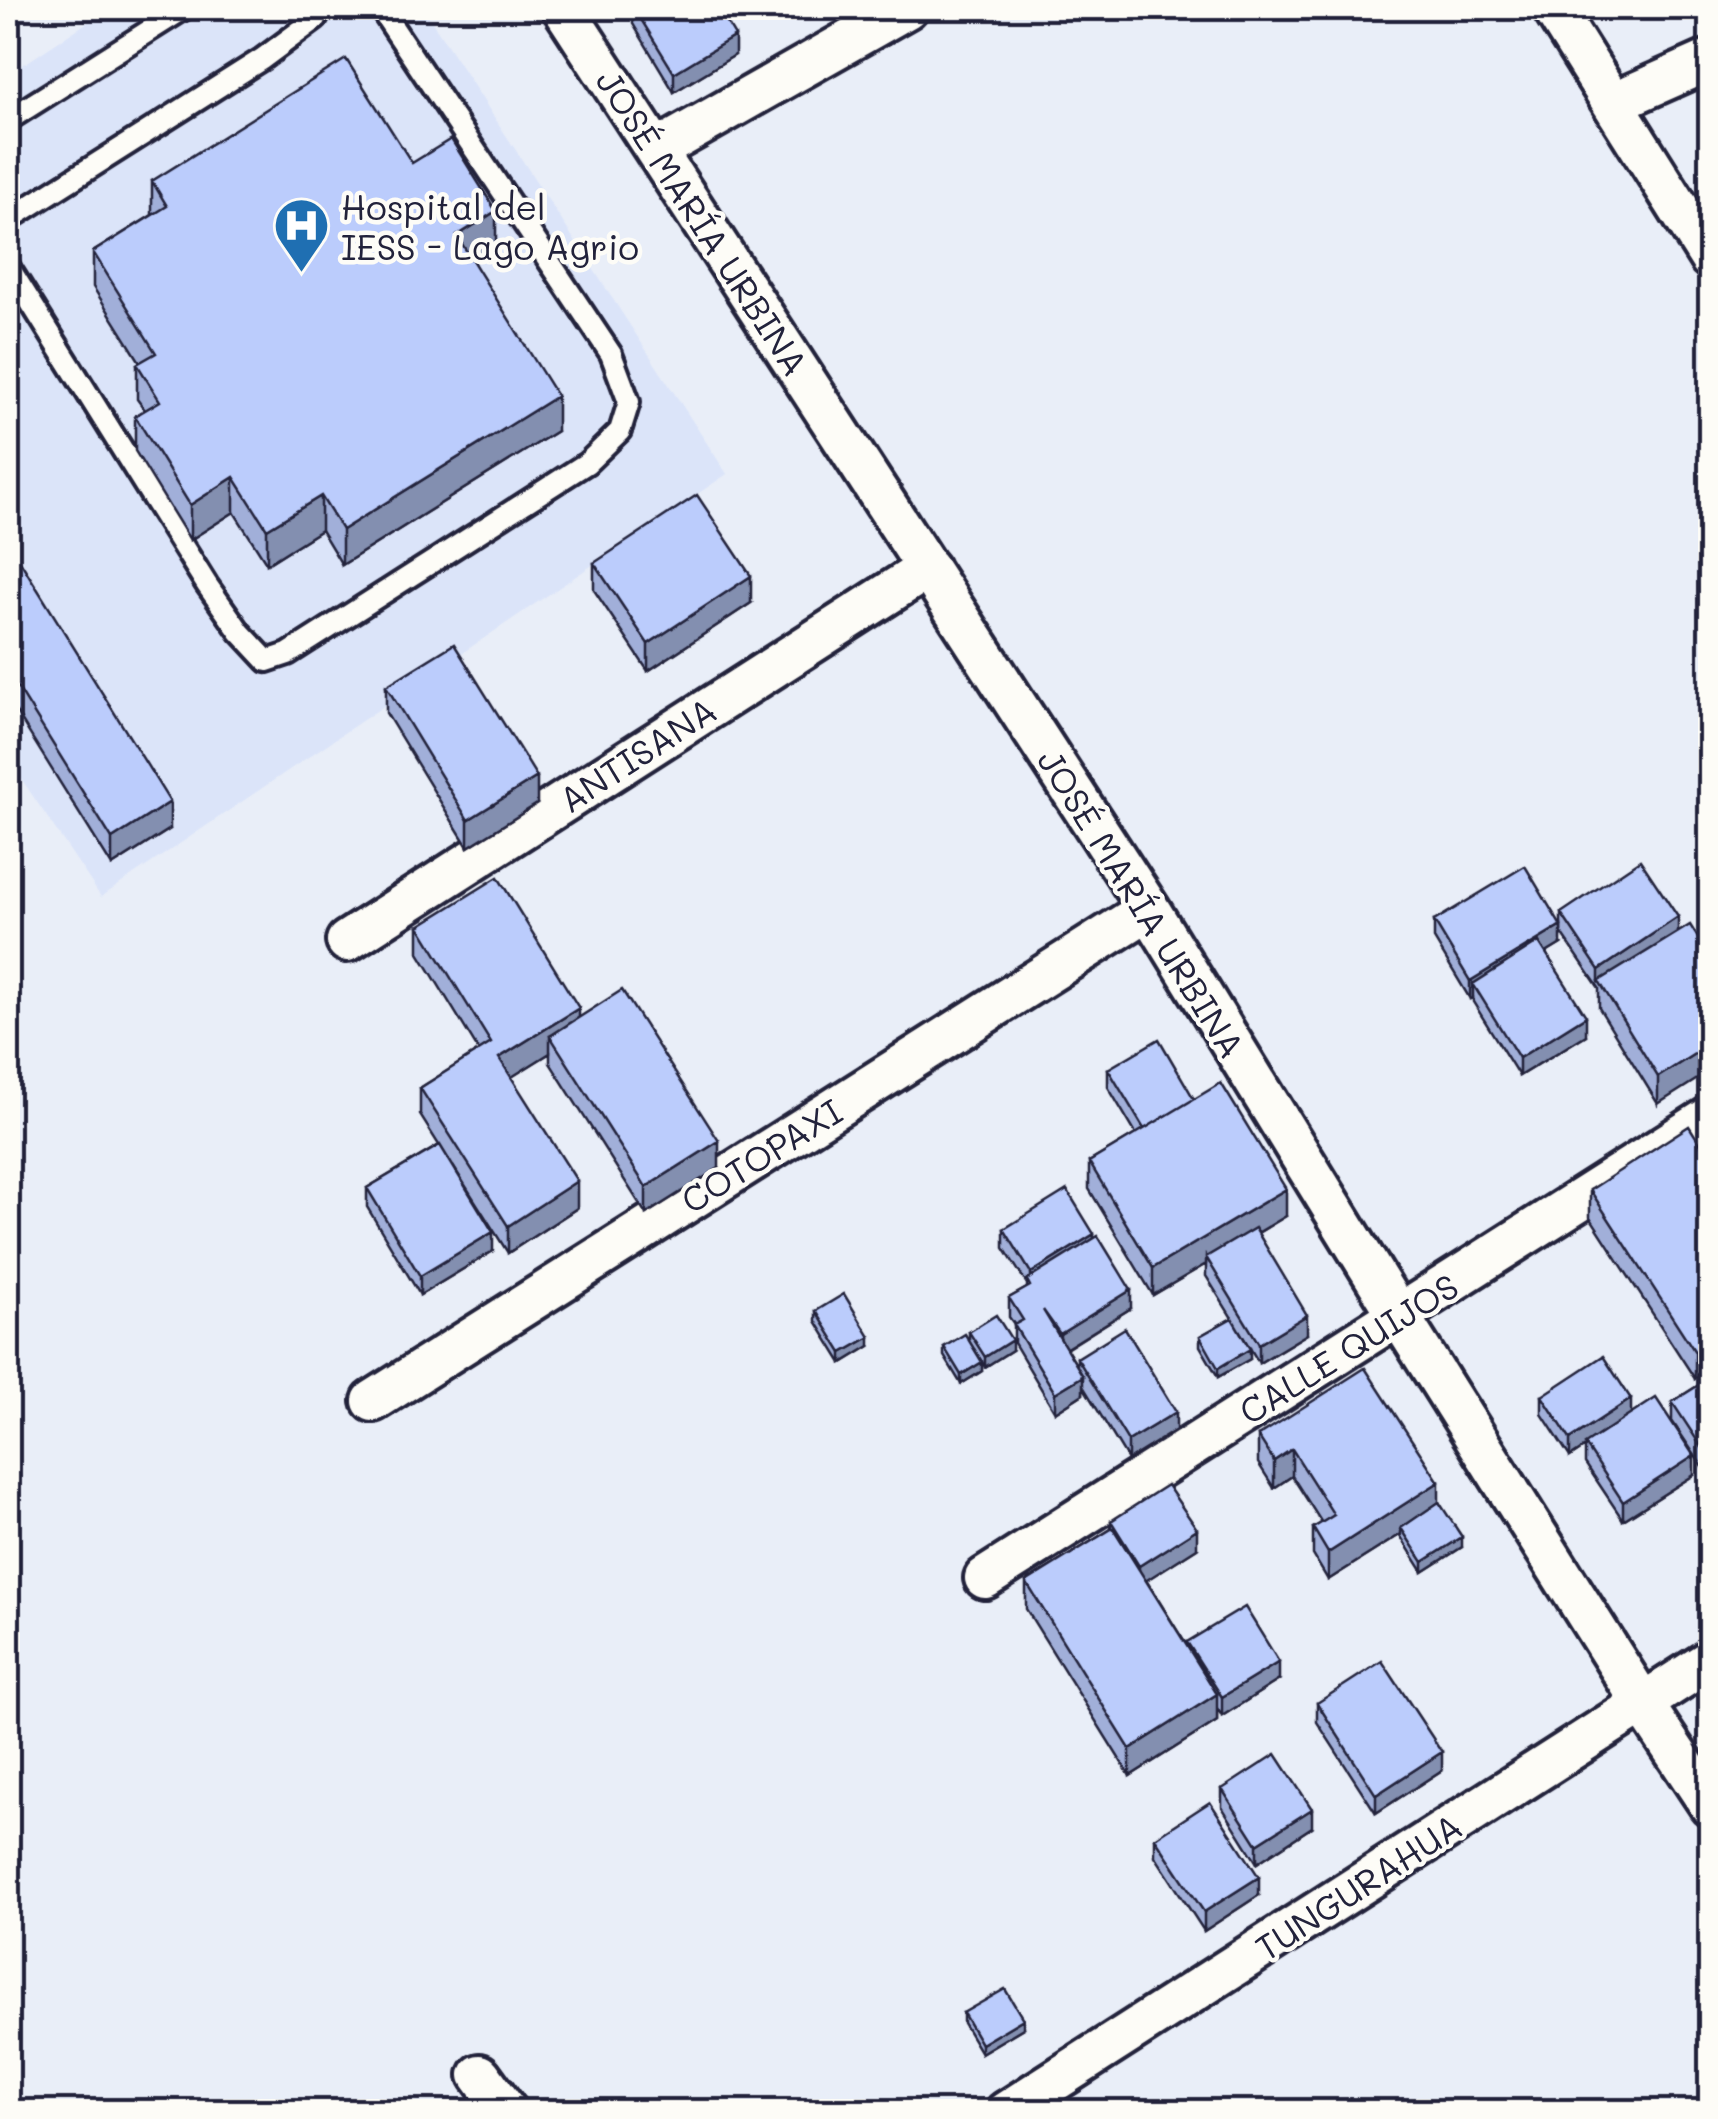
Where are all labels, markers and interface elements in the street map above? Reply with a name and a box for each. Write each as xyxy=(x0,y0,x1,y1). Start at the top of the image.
street label: JOSÉ MARÍA URBINA xyxy=(587,60,819,384)
place label: Hospital del IESS - Lago Agrio xyxy=(341,183,639,269)
hospital icon: Hospital del IESS - Lago Agrio xyxy=(272,196,332,275)
street label: ANTISANA xyxy=(549,686,725,822)
street label: JOSÉ MARÍA URBINA xyxy=(1028,740,1256,1066)
street label: COTOPAXI xyxy=(672,1087,850,1223)
street label: CALLE QUIJOS xyxy=(1230,1262,1466,1434)
street label: TUNGURAHUA xyxy=(1246,1802,1470,1970)

